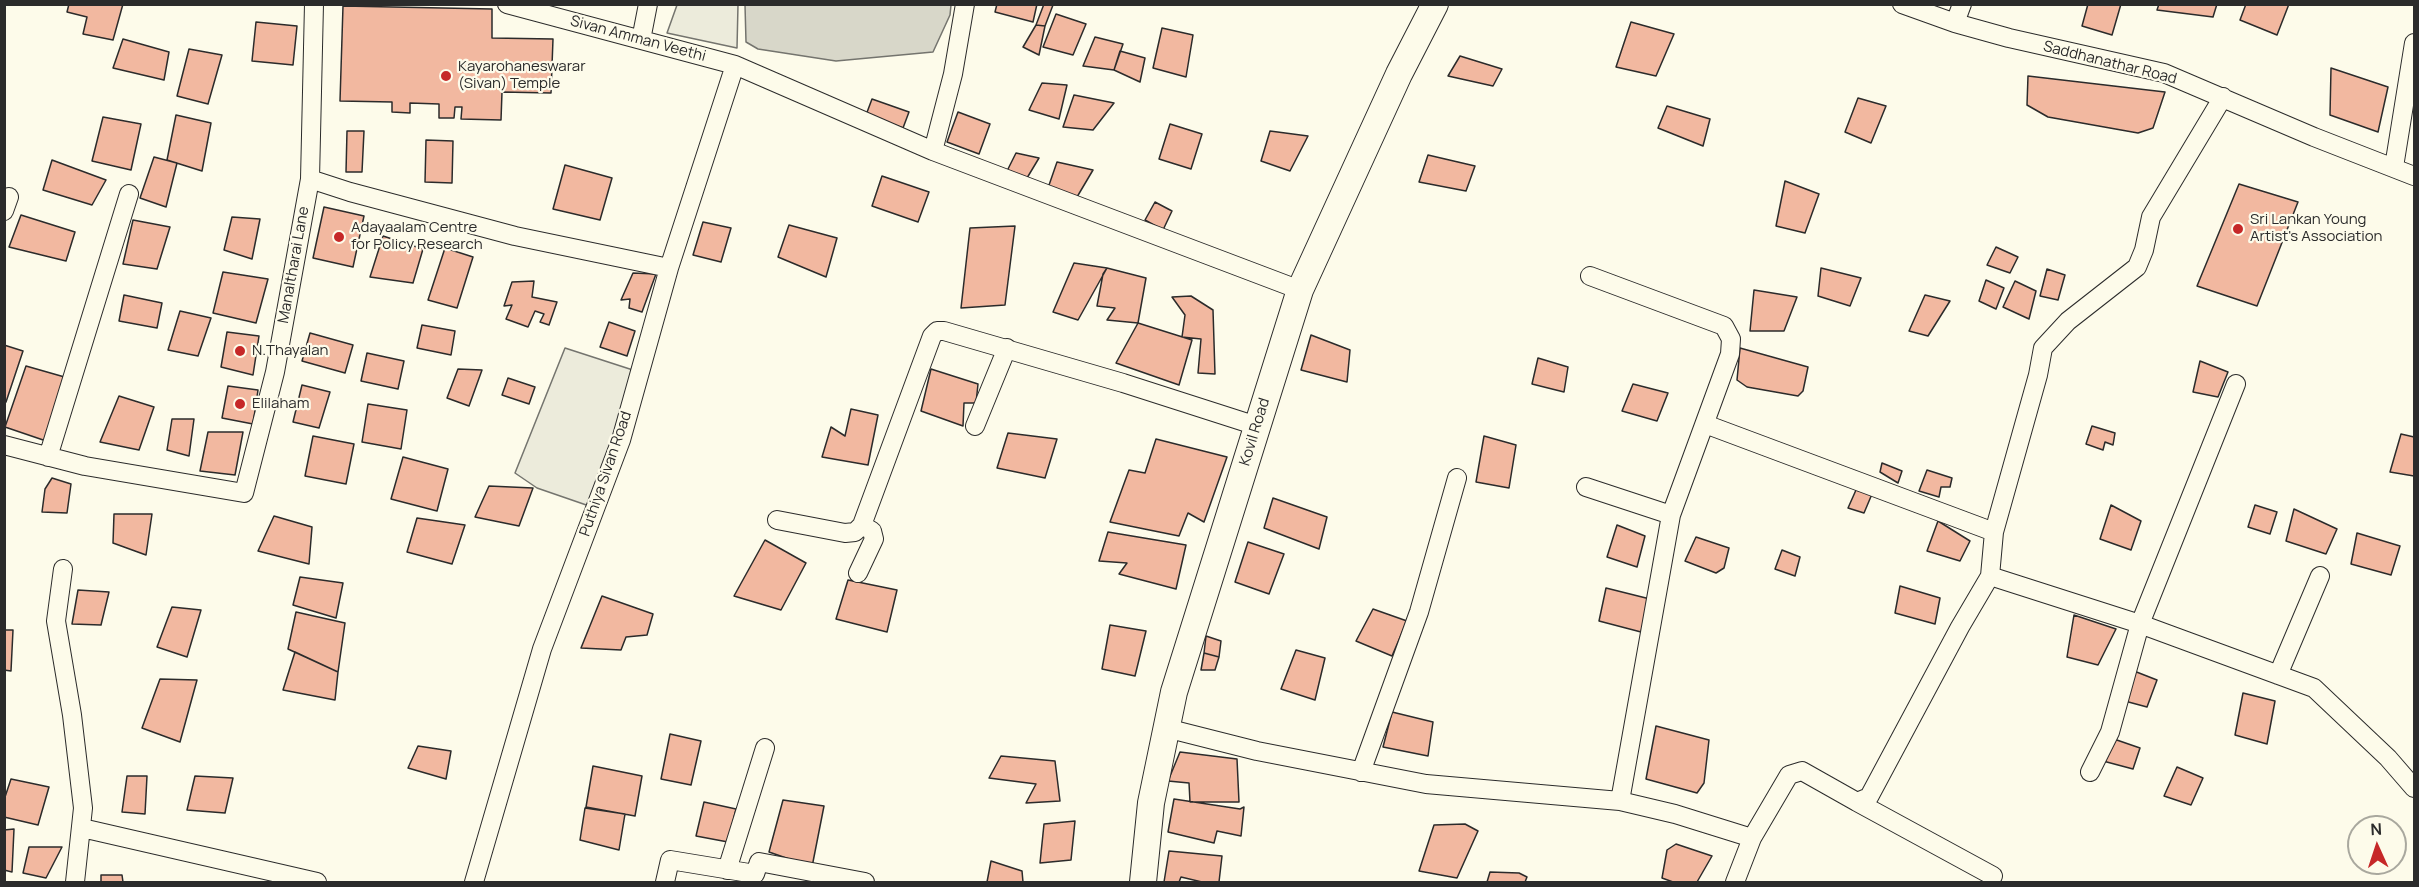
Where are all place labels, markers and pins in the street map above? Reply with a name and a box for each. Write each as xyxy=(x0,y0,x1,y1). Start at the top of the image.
place label: Kayarohaneswarar (Sivan) Temple xyxy=(458,58,586,93)
marker: Kayarohaneswarar (Sivan) Temple xyxy=(439,69,453,83)
place label: Sri Lankan Young Artist's Association xyxy=(2250,211,2383,246)
place label: Adayaalam Centre for Policy Research xyxy=(351,219,483,254)
marker: Sri Lankan Young Artist's Association xyxy=(2231,222,2245,236)
marker: Adayaalam Centre for Policy Research xyxy=(332,230,346,244)
place label: N.Thayalan xyxy=(252,342,328,360)
marker: N.Thayalan xyxy=(233,344,247,358)
place label: Elilaham xyxy=(252,395,309,413)
marker: Elilaham xyxy=(233,397,247,411)

